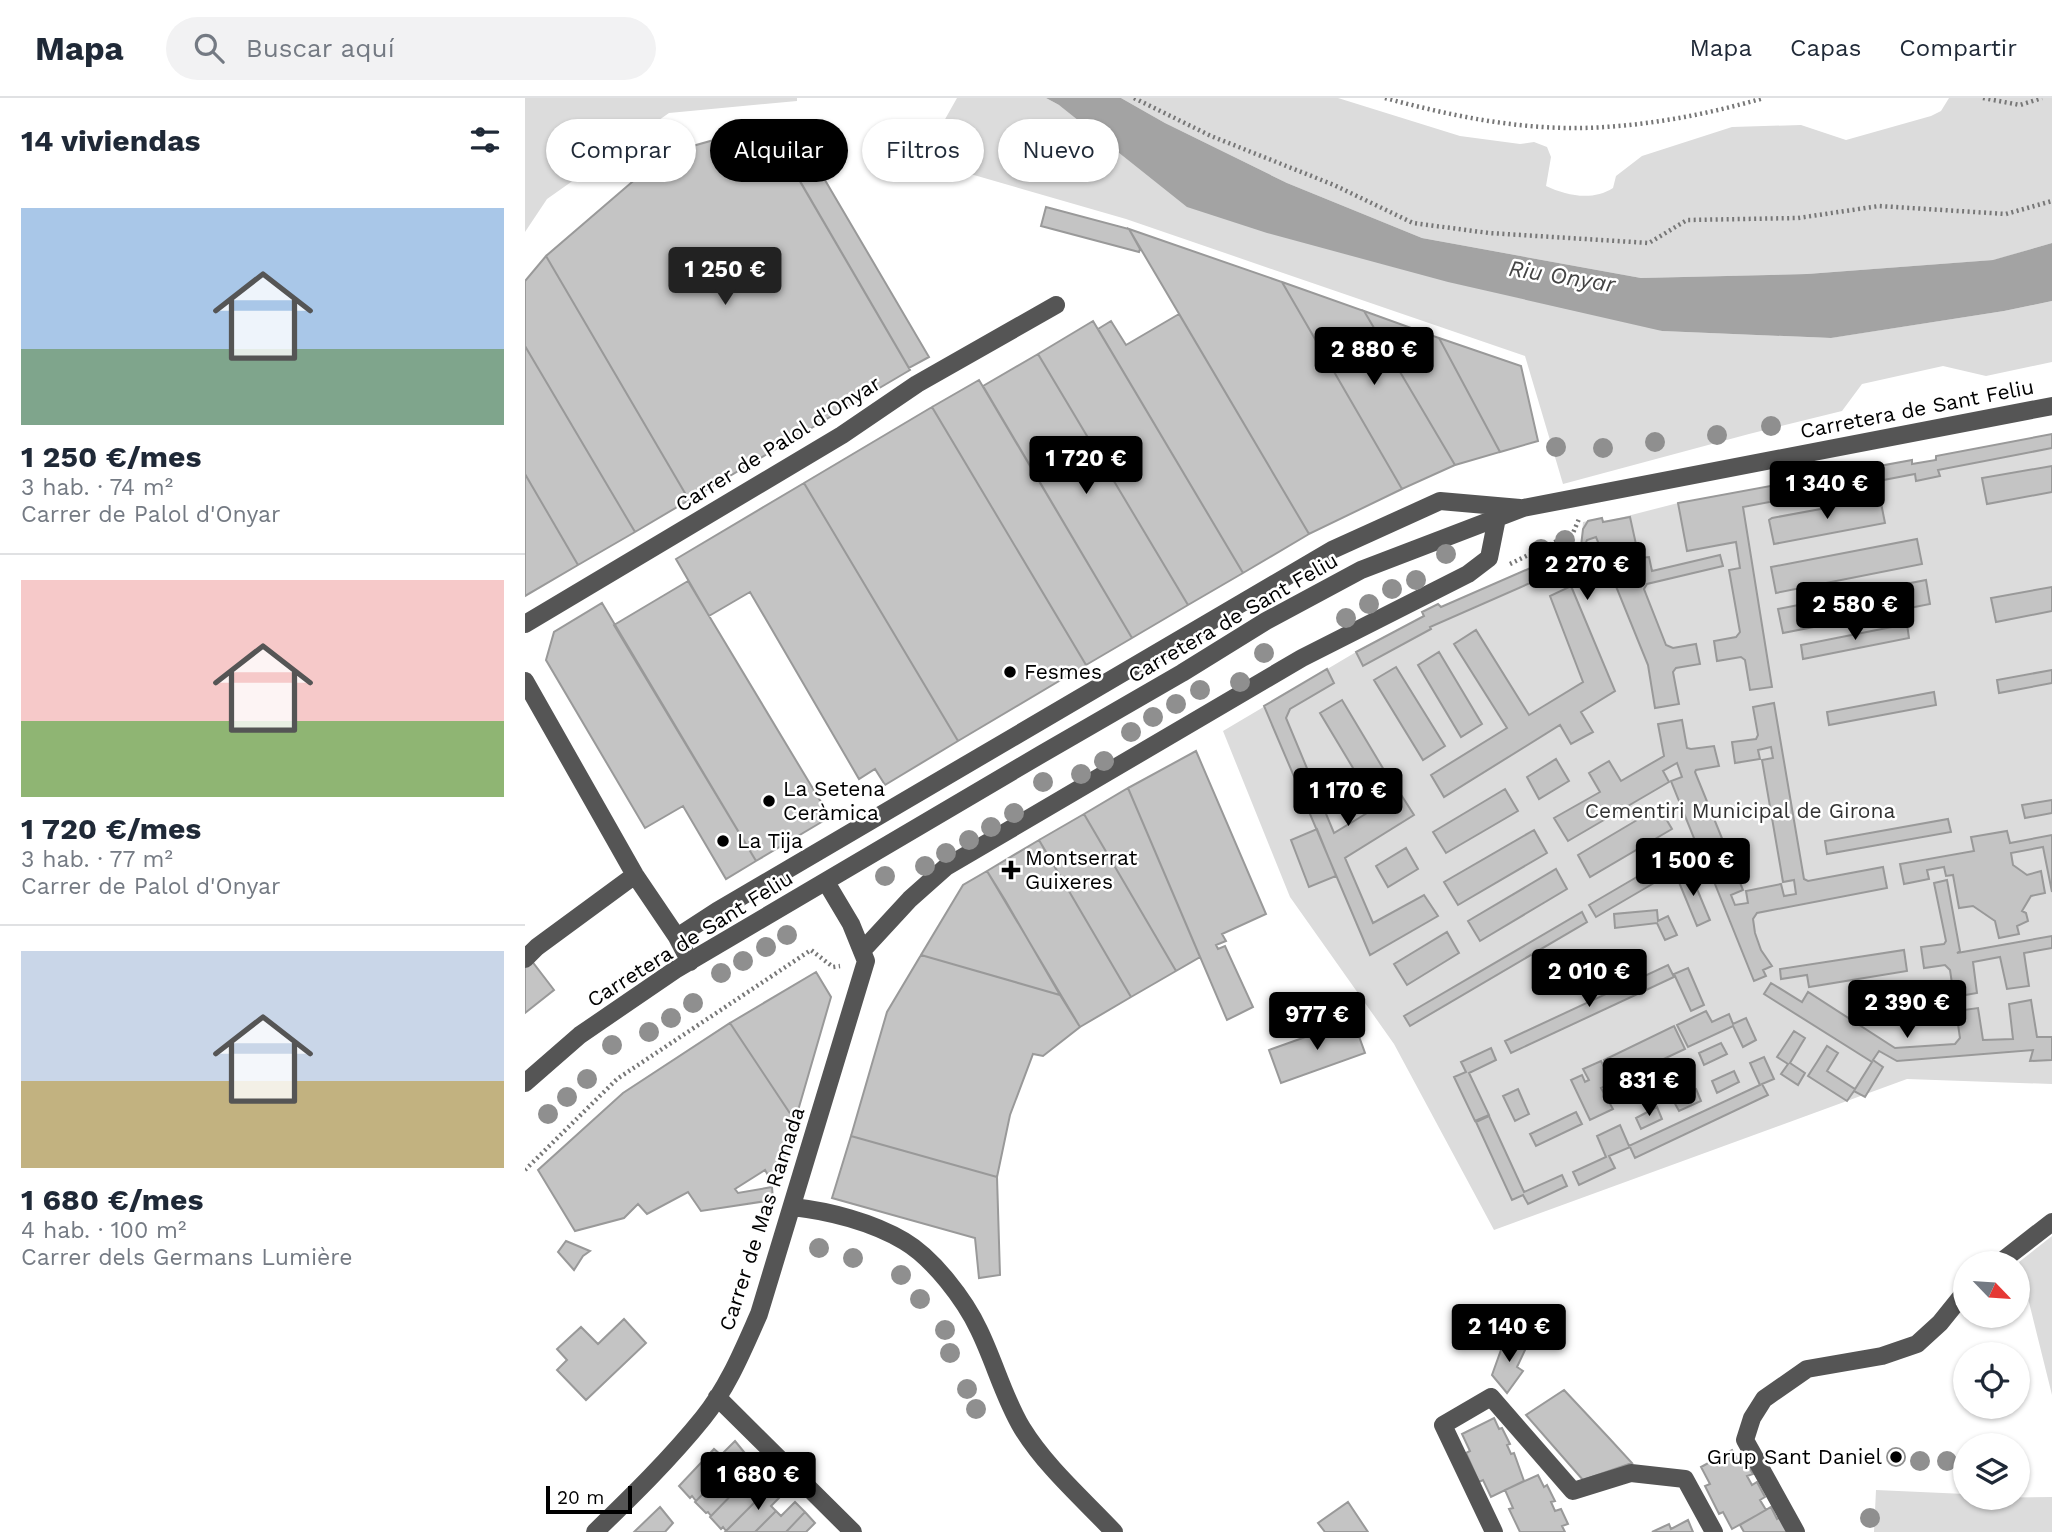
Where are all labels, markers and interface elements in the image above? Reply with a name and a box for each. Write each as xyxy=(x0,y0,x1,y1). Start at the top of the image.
search box xyxy=(166,17,656,80)
text: Mapa xyxy=(35,29,124,68)
icon: search xyxy=(190,29,228,67)
text: Buscar aquí xyxy=(246,33,395,63)
text: Mapa xyxy=(1689,34,1752,62)
text: Capas xyxy=(1790,34,1861,62)
text: Compartir xyxy=(1899,34,2017,62)
chip: Comprar xyxy=(546,119,696,182)
chip: Alquilar xyxy=(710,119,848,182)
chip: Filtros xyxy=(862,119,984,182)
chip: Nuevo xyxy=(998,119,1119,182)
icon: filters xyxy=(466,121,504,159)
text: 14 viviendas xyxy=(21,123,201,158)
pin: 1 250 € xyxy=(660,248,790,307)
icon: home xyxy=(200,253,326,379)
water label: Riu Onyar xyxy=(1507,255,1618,298)
text: 1 250 € xyxy=(684,256,766,283)
pin: 2 880 € xyxy=(1309,328,1439,387)
text: 2 880 € xyxy=(1331,336,1417,363)
street label: Carrer de Palol d'Onyar xyxy=(671,370,885,517)
street label: Carretera de Sant Feliu xyxy=(1798,374,2036,443)
pin: 1 720 € xyxy=(1021,436,1151,496)
text: 1 250 €/mes xyxy=(21,439,201,474)
text: 1 720 € xyxy=(1045,445,1127,472)
pin: 1 340 € xyxy=(1762,462,1892,521)
text: 1 340 € xyxy=(1786,470,1868,497)
text: 3 hab. · 74 m² xyxy=(21,474,173,501)
text: Carrer de Palol d'Onyar xyxy=(21,501,280,528)
pin: 2 270 € xyxy=(1522,542,1652,602)
street label: Carretera de Sant Feliu xyxy=(1124,547,1342,688)
text: 2 270 € xyxy=(1545,551,1629,578)
pin: 2 580 € xyxy=(1790,582,1920,642)
text: 2 580 € xyxy=(1812,591,1898,618)
icon: home xyxy=(200,625,326,751)
place label: Fesmes xyxy=(1024,659,1102,684)
marker: Fesmes xyxy=(1002,664,1018,680)
pin: 1 170 € xyxy=(1283,768,1413,828)
place label: La Setena Ceràmica xyxy=(783,776,885,825)
text: 1 170 € xyxy=(1309,777,1387,804)
marker: La Setena Ceràmica xyxy=(761,793,777,809)
park label: Cementiri Municipal de Girona xyxy=(1585,798,1895,823)
text: 1 720 €/mes xyxy=(21,811,201,846)
place label: La Tija xyxy=(737,828,803,853)
marker: La Tija xyxy=(715,833,731,849)
pin: 1 500 € xyxy=(1628,838,1758,898)
place label: Montserrat Guixeres xyxy=(1025,845,1138,894)
text: 3 hab. · 77 m² xyxy=(21,846,173,873)
text: 1 500 € xyxy=(1652,847,1734,874)
marker: Montserrat Guixeres xyxy=(1003,862,1019,878)
street label: Carretera de Sant Feliu xyxy=(582,865,797,1012)
text: Carrer de Palol d'Onyar xyxy=(21,873,280,900)
pin: 2 010 € xyxy=(1524,950,1654,1009)
text: 2 010 € xyxy=(1548,958,1630,985)
pin: 2 390 € xyxy=(1842,981,1972,1040)
text: 2 390 € xyxy=(1864,989,1950,1016)
pin: 977 € xyxy=(1268,992,1366,1052)
icon: home xyxy=(200,996,326,1122)
text: 977 € xyxy=(1285,1001,1349,1028)
pin: 831 € xyxy=(1600,1058,1698,1118)
text: 831 € xyxy=(1619,1067,1679,1094)
street label: Carrer de Mas Ramada xyxy=(714,1104,810,1334)
text: 1 680 €/mes xyxy=(21,1182,203,1217)
text: 4 hab. · 100 m² xyxy=(21,1217,186,1244)
text: Carrer dels Germans Lumière xyxy=(21,1244,353,1271)
north arrow xyxy=(1953,1251,2030,1328)
map controls xyxy=(1953,1251,2030,1510)
pin: 2 140 € xyxy=(1444,1304,1574,1364)
text: 2 140 € xyxy=(1468,1313,1550,1340)
button: locate xyxy=(1953,1342,2030,1419)
button: layers xyxy=(1953,1433,2030,1510)
place label: Grup Sant Daniel xyxy=(1707,1444,1883,1469)
marker: Grup Sant Daniel xyxy=(1888,1449,1904,1465)
pin: 1 680 € xyxy=(693,1452,823,1512)
text: 1 680 € xyxy=(717,1461,799,1488)
scale bar xyxy=(546,1483,632,1515)
text: 20 m xyxy=(557,1486,604,1509)

